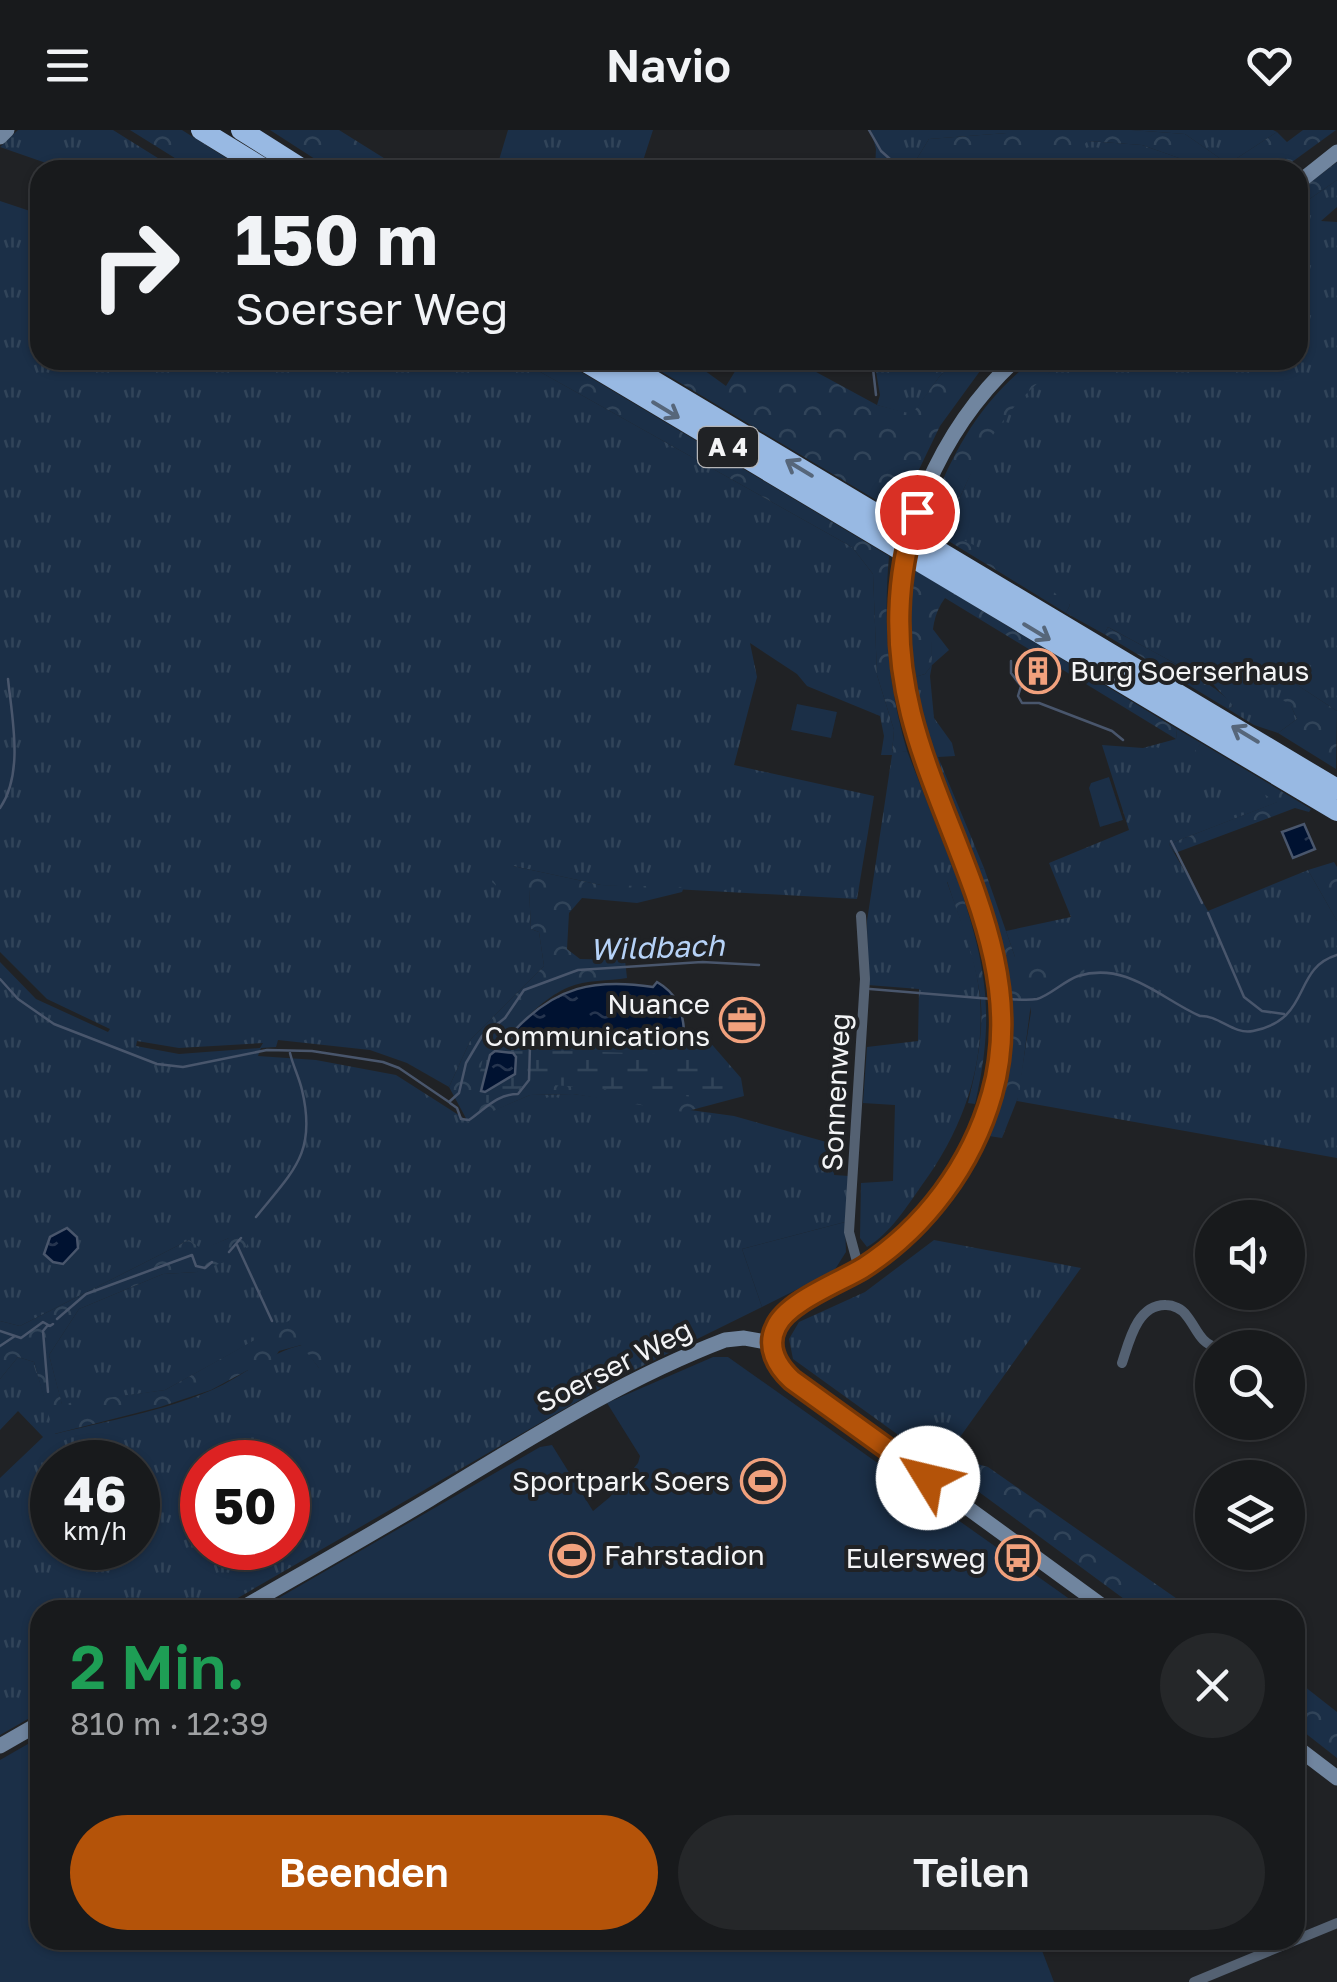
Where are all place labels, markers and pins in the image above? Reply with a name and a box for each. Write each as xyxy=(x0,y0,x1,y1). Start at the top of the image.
pin xyxy=(875,470,960,555)
building icon: Burg Soerserhaus xyxy=(1015,648,1061,694)
place label: Burg Soerserhaus xyxy=(1070,654,1309,687)
place label: Nuance Communications xyxy=(485,987,710,1052)
office icon: Nuance Communications xyxy=(719,997,765,1043)
sports icon: Sportpark Soers xyxy=(740,1458,786,1504)
place label: Sportpark Soers xyxy=(512,1464,730,1497)
sports icon: Fahrstadion xyxy=(549,1532,595,1578)
bus stop icon: Eulersweg xyxy=(995,1535,1041,1581)
place label: Fahrstadion xyxy=(604,1538,765,1571)
place label: Eulersweg xyxy=(845,1541,986,1574)

